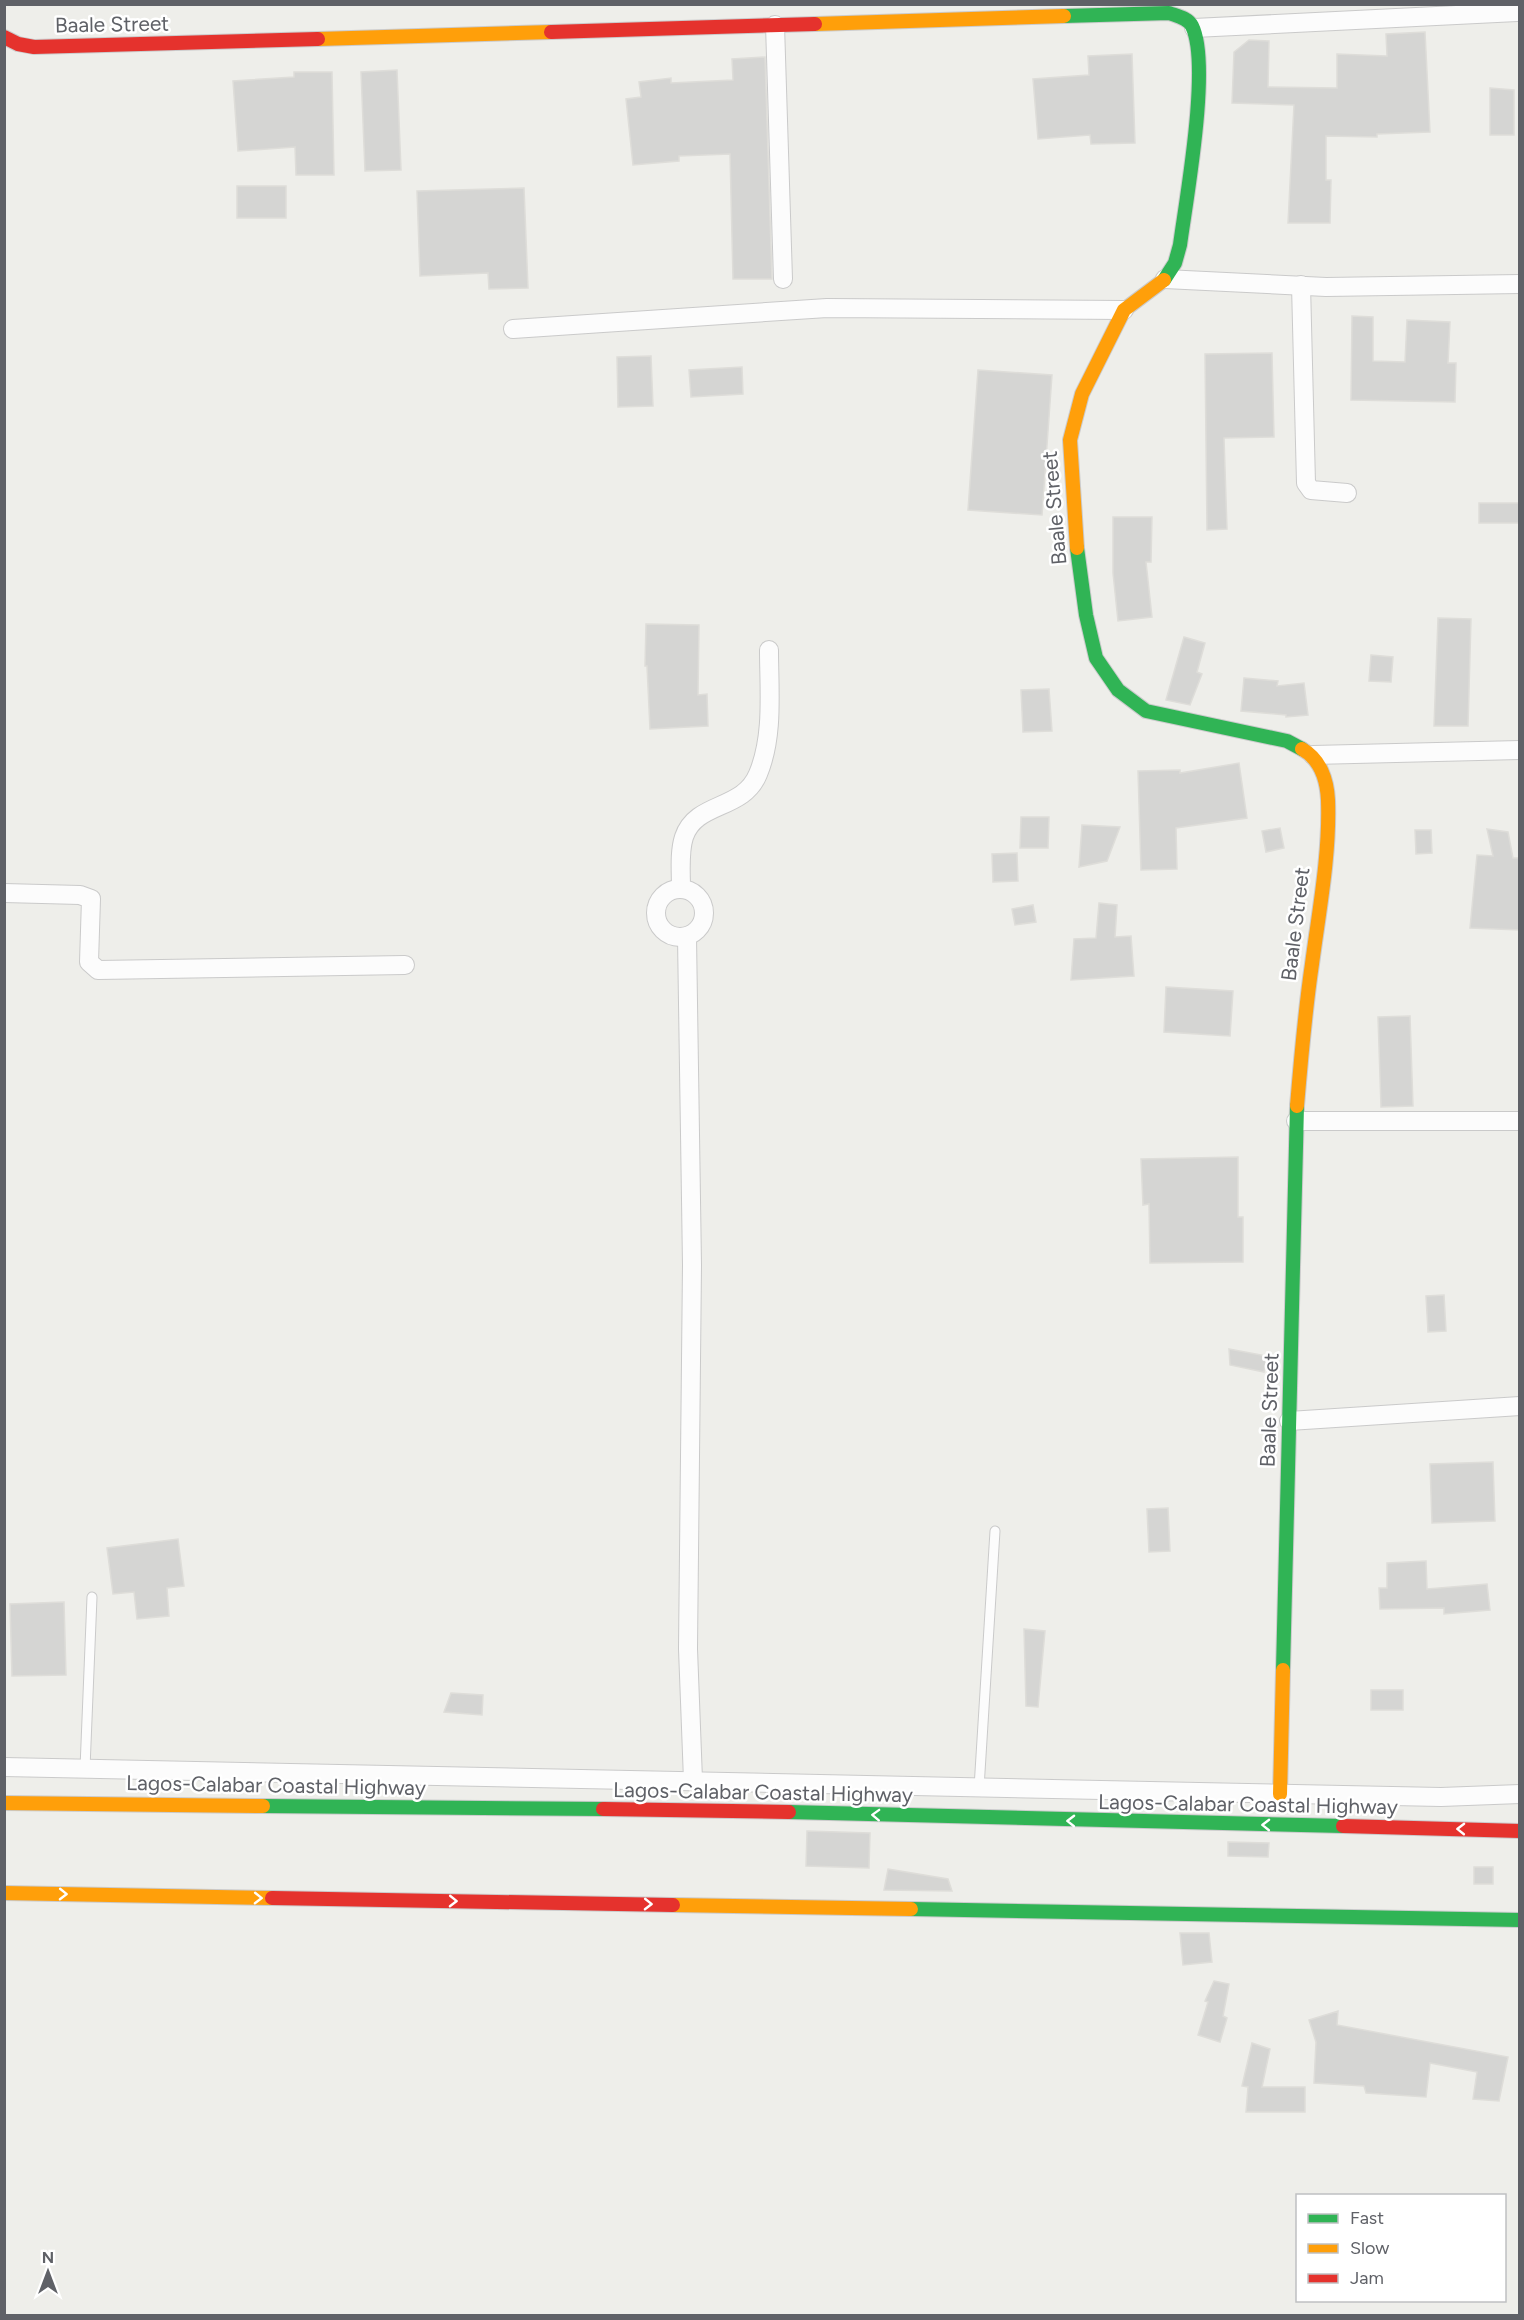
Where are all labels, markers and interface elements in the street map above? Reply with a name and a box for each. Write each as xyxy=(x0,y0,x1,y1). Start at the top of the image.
street label: Baale Street xyxy=(55,11,169,37)
street label: Baale Street xyxy=(1037,450,1071,566)
street label: Baale Street xyxy=(1276,866,1314,982)
street label: Baale Street xyxy=(1255,1352,1283,1468)
street label: Lagos-Calabar Coastal Highway xyxy=(126,1770,426,1800)
street label: Lagos-Calabar Coastal Highway xyxy=(613,1777,913,1807)
street label: Lagos-Calabar Coastal Highway xyxy=(1098,1789,1398,1819)
one-way arrow xyxy=(872,1809,881,1821)
one-way arrow xyxy=(1067,1814,1076,1827)
one-way arrow xyxy=(1262,1819,1271,1831)
one-way arrow xyxy=(1457,1823,1466,1836)
one-way arrow xyxy=(58,1888,67,1901)
one-way arrow xyxy=(253,1892,262,1904)
one-way arrow xyxy=(448,1895,457,1907)
one-way arrow xyxy=(643,1898,652,1911)
legend xyxy=(1296,2194,1506,2302)
text: Fast xyxy=(1350,2207,1384,2229)
text: Slow xyxy=(1350,2237,1389,2259)
north arrow xyxy=(18,2242,78,2302)
text: N xyxy=(42,2248,54,2267)
text: Jam xyxy=(1350,2267,1384,2289)

